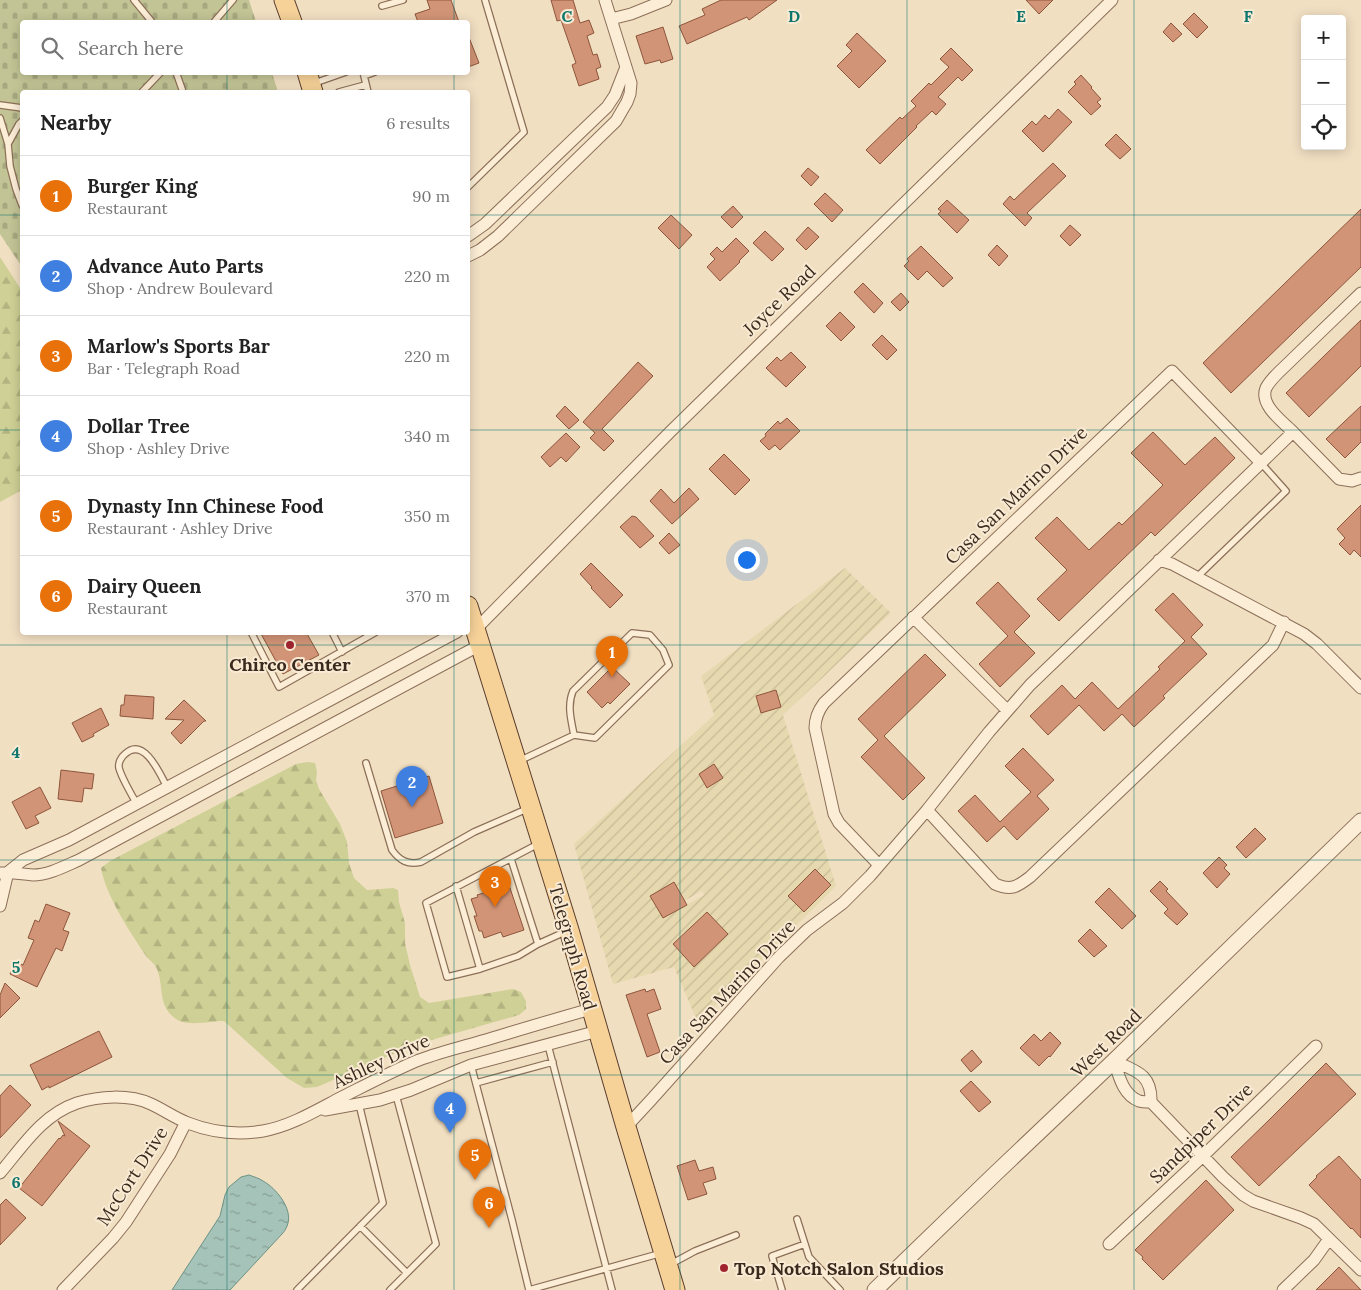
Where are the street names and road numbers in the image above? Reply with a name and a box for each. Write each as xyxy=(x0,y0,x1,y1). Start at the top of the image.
street label: Joyce Road xyxy=(737,260,820,341)
street label: Casa San Marino Drive xyxy=(940,421,1092,569)
street label: Telegraph Road xyxy=(544,881,602,1013)
street label: Casa San Marino Drive xyxy=(654,915,800,1069)
street label: West Road xyxy=(1066,1004,1146,1082)
street label: Ashley Drive xyxy=(328,1028,433,1094)
street label: Sandpiper Drive xyxy=(1144,1078,1258,1188)
street label: McCort Drive xyxy=(91,1122,173,1230)

